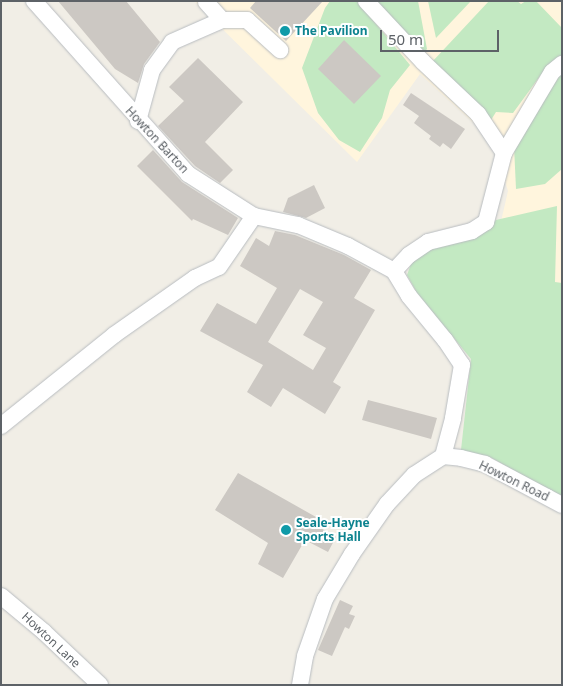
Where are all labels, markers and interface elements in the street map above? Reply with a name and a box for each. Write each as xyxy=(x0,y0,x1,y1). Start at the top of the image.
scale bar xyxy=(383,20,502,52)
place label: The Pavilion xyxy=(295,24,368,38)
marker: The Pavilion xyxy=(279,25,291,37)
text: 50 m xyxy=(388,29,423,49)
street label: Howton Barton xyxy=(122,104,192,176)
street label: Howton Road xyxy=(477,458,551,504)
place label: Seale-Hayne Sports Hall xyxy=(296,516,370,544)
marker: Seale-Hayne Sports Hall xyxy=(280,524,292,536)
street label: Howton Lane xyxy=(19,609,83,671)

